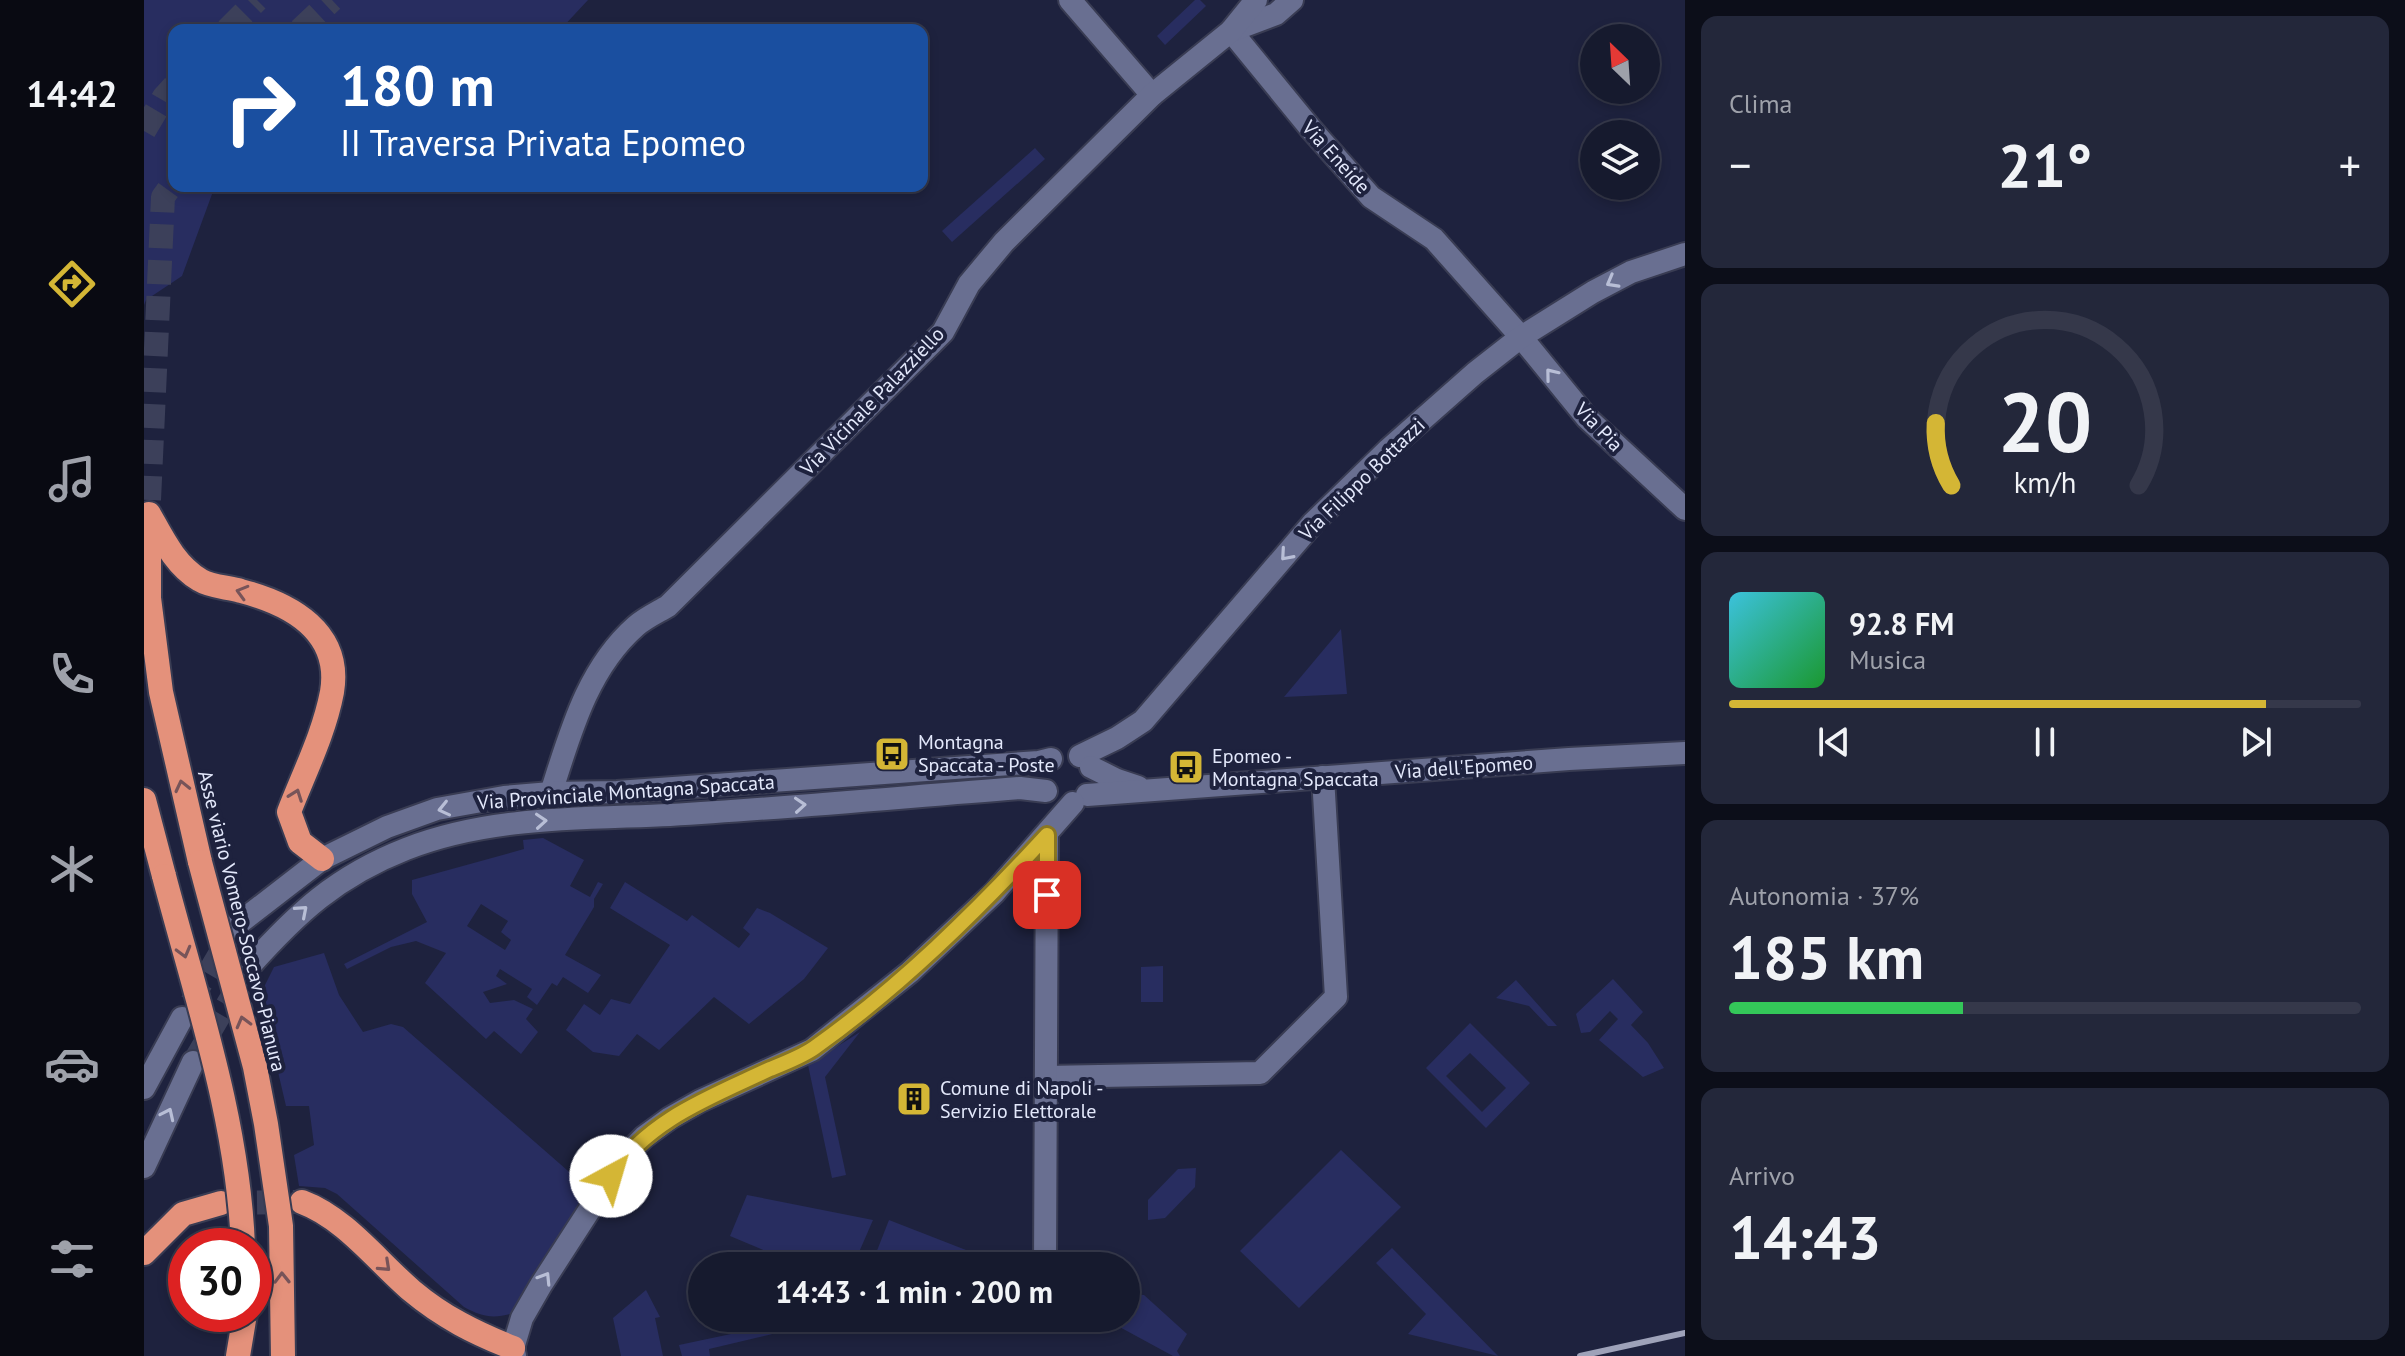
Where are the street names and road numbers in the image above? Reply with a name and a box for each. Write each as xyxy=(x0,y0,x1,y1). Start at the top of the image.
street label: Via Eneide xyxy=(1296,114,1376,199)
street label: Via Vicinale Palazziello xyxy=(794,321,950,481)
street label: Via Pia xyxy=(1569,396,1629,457)
street label: Via Filippo Bottazzi xyxy=(1293,412,1431,547)
street label: Via dell'Epomeo xyxy=(1393,749,1534,785)
street label: Asse viario Vomero-Soccavo-Pianura xyxy=(192,768,292,1074)
street label: Via Provinciale Montagna Spaccata xyxy=(475,769,776,815)

